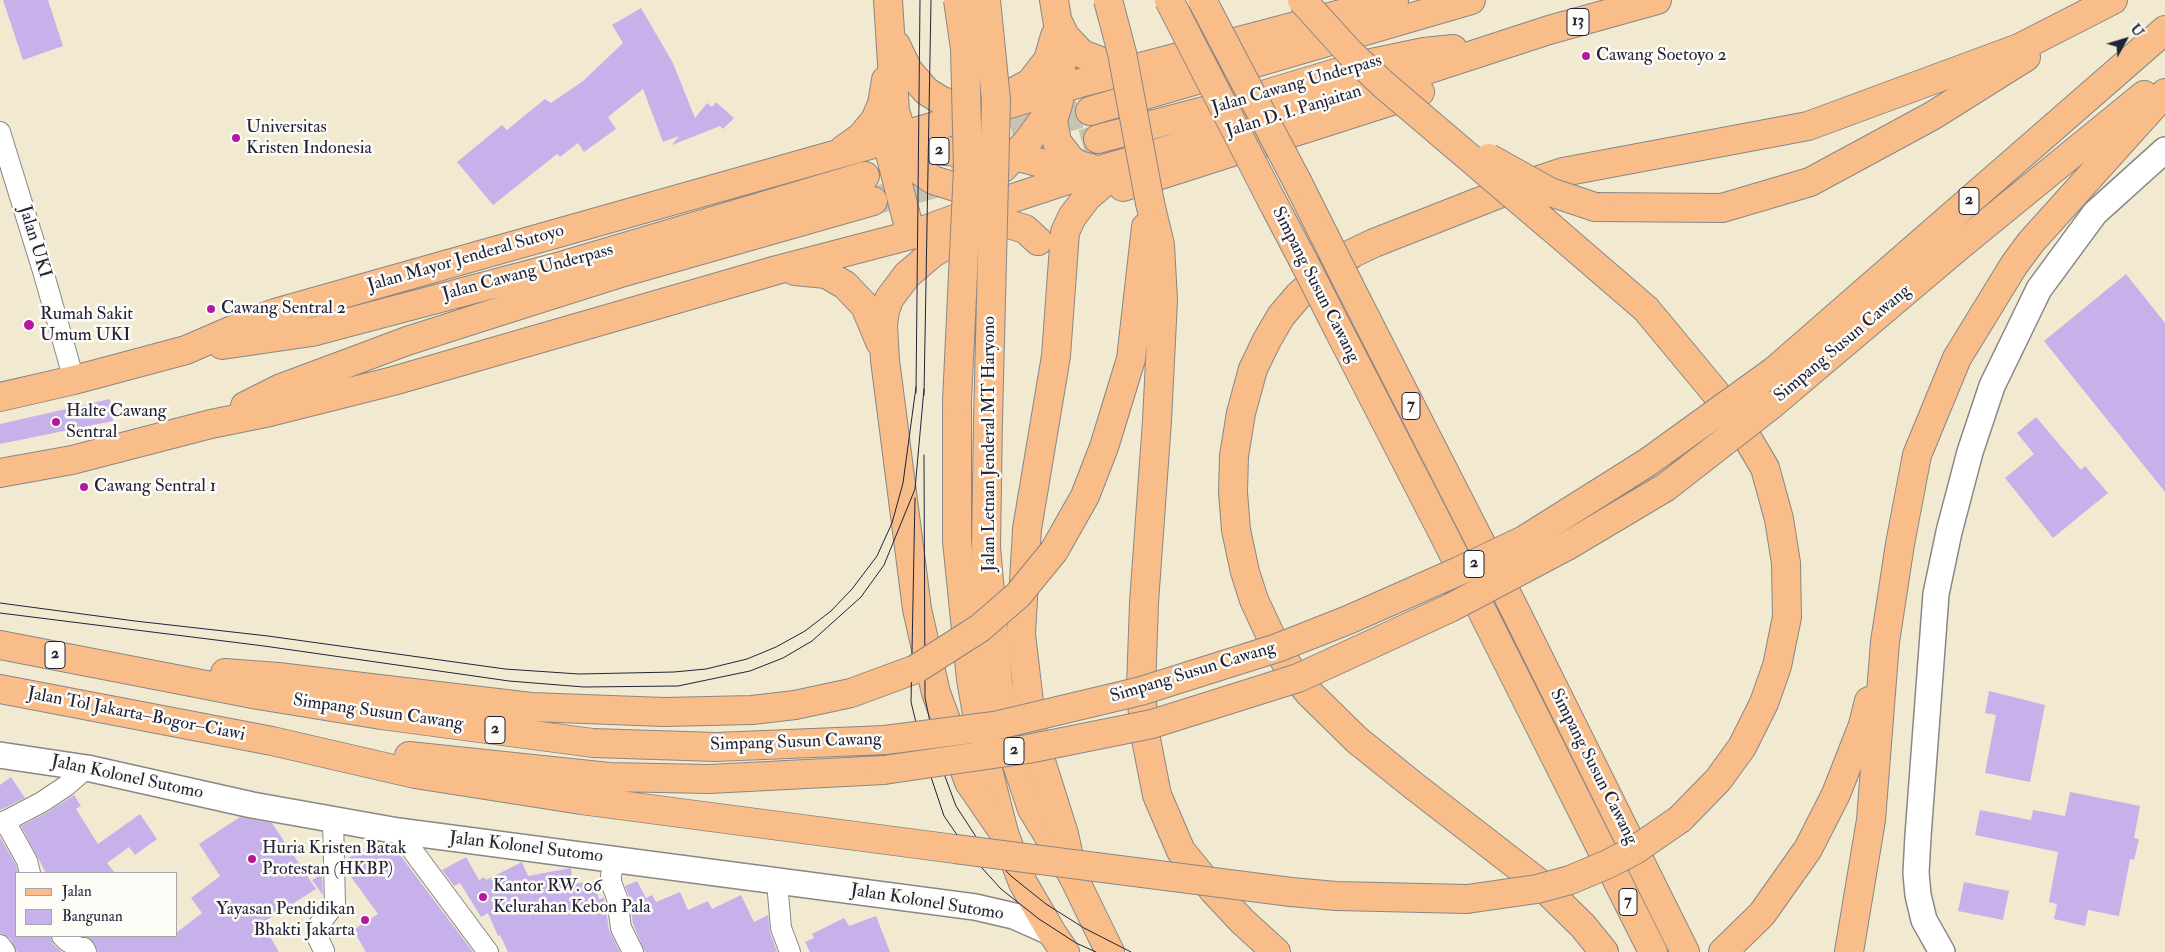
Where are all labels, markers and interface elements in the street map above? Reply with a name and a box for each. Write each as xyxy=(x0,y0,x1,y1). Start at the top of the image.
road number: 13 xyxy=(1567,8,1589,36)
north arrow xyxy=(2100,15,2150,65)
text: U xyxy=(2127,20,2147,40)
place label: Cawang Soetoyo 2 xyxy=(1596,45,1727,67)
street label: Jalan Cawang Underpass xyxy=(1209,50,1385,120)
marker: Cawang Soetoyo 2 xyxy=(1580,50,1592,62)
street label: Jalan D. I. Panjaitan xyxy=(1224,81,1364,143)
place label: Universitas Kristen Indonesia xyxy=(246,117,372,160)
marker: Universitas Kristen Indonesia xyxy=(230,132,242,144)
road number: 2 xyxy=(929,138,949,164)
road number: 2 xyxy=(1959,188,1979,215)
street label: Jalan UKI xyxy=(13,203,55,281)
street label: Simpang Susun Cawang xyxy=(1266,204,1364,366)
street label: Jalan Mayor Jenderal Sutoyo xyxy=(365,221,567,297)
street label: Jalan Cawang Underpass xyxy=(440,240,616,306)
street label: Simpang Susun Cawang xyxy=(1770,281,1916,407)
place label: Cawang Sentral 2 xyxy=(221,298,346,320)
marker: Cawang Sentral 2 xyxy=(205,303,217,315)
place label: Rumah Sakit Umum UKI xyxy=(40,304,133,346)
street label: Jalan Letnan Jenderal MT Haryono xyxy=(979,316,1001,572)
marker: Rumah Sakit Umum UKI xyxy=(22,318,36,332)
road number: 7 xyxy=(1402,392,1420,420)
place label: Halte Cawang Sentral xyxy=(66,401,167,444)
marker: Halte Cawang Sentral xyxy=(50,416,62,428)
place label: Cawang Sentral 1 xyxy=(94,476,216,498)
marker: Cawang Sentral 1 xyxy=(78,481,90,493)
road number: 2 xyxy=(1464,550,1484,578)
street label: Simpang Susun Cawang xyxy=(1108,638,1278,708)
road number: 2 xyxy=(45,642,65,668)
street label: Jalan Tol Jakarta–Bogor–Ciawi xyxy=(25,683,247,747)
street label: Simpang Susun Cawang xyxy=(1544,686,1642,848)
street label: Simpang Susun Cawang xyxy=(291,690,465,736)
road number: 2 xyxy=(485,716,505,744)
street label: Simpang Susun Cawang xyxy=(710,729,882,757)
road number: 2 xyxy=(1004,738,1024,764)
street label: Jalan Kolonel Sutomo xyxy=(49,751,205,805)
street label: Jalan Kolonel Sutomo xyxy=(448,828,604,868)
place label: Huria Kristen Batak Protestan (HKBP) xyxy=(262,838,406,881)
marker: Huria Kristen Batak Protestan (HKBP) xyxy=(246,853,258,865)
legend xyxy=(15,872,178,937)
place label: Kantor RW. 06 Kelurahan Kebon Pala xyxy=(493,876,651,919)
street label: Jalan Kolonel Sutomo xyxy=(849,880,1005,926)
text: Jalan xyxy=(62,882,92,901)
road number: 7 xyxy=(1619,889,1637,916)
marker: Kantor RW. 06 Kelurahan Kebon Pala xyxy=(477,891,489,903)
place label: Yayasan Pendidikan Bhakti Jakarta xyxy=(216,899,355,942)
text: Bangunan xyxy=(62,907,123,926)
marker: Yayasan Pendidikan Bhakti Jakarta xyxy=(359,914,371,926)

